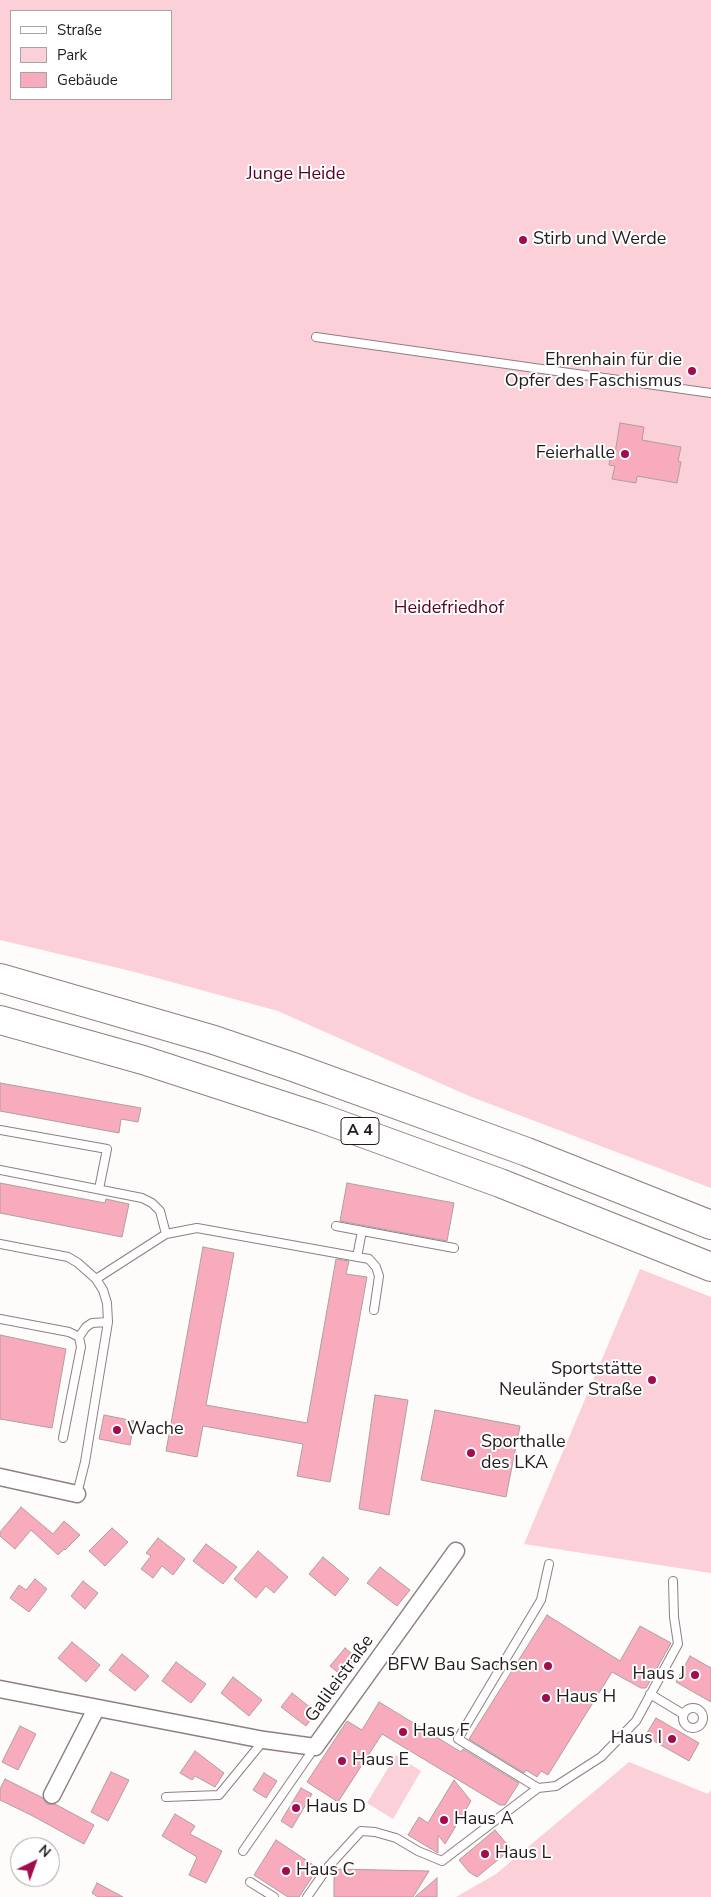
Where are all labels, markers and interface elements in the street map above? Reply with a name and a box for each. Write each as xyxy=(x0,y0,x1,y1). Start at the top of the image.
legend xyxy=(10,10,172,100)
text: Straße xyxy=(57,20,102,40)
text: Park xyxy=(57,45,87,65)
text: Gebäude xyxy=(57,70,118,90)
park label: Junge Heide xyxy=(247,164,345,186)
place label: Stirb und Werde xyxy=(533,229,666,251)
marker: Stirb und Werde xyxy=(517,234,529,246)
place label: Ehrenhain für die Opfer des Faschismus xyxy=(505,350,682,392)
marker: Ehrenhain für die Opfer des Faschismus xyxy=(686,365,698,377)
place label: Feierhalle xyxy=(536,443,615,465)
marker: Feierhalle xyxy=(619,448,631,460)
park label: Heidefriedhof xyxy=(394,598,504,620)
road number: A 4 xyxy=(341,1118,379,1144)
place label: Sportstätte Neuländer Straße xyxy=(499,1359,642,1402)
marker: Sportstätte Neuländer Straße xyxy=(646,1374,658,1386)
place label: Wache xyxy=(127,1419,183,1441)
marker: Wache xyxy=(111,1424,123,1436)
place label: Sporthalle des LKA xyxy=(481,1432,566,1475)
marker: Sporthalle des LKA xyxy=(465,1447,477,1459)
street label: Galileistraße xyxy=(301,1631,379,1727)
place label: BFW Bau Sachsen xyxy=(387,1655,538,1677)
marker: BFW Bau Sachsen xyxy=(542,1660,554,1672)
place label: Haus J xyxy=(633,1664,685,1686)
marker: Haus J xyxy=(689,1669,701,1681)
place label: Haus H xyxy=(556,1687,616,1709)
marker: Haus H xyxy=(540,1692,552,1704)
place label: Haus F xyxy=(413,1721,469,1743)
marker: Haus F xyxy=(397,1726,409,1738)
place label: Haus I xyxy=(611,1728,662,1750)
marker: Haus I xyxy=(666,1733,678,1745)
place label: Haus E xyxy=(352,1750,409,1772)
marker: Haus E xyxy=(336,1755,348,1767)
place label: Haus D xyxy=(306,1797,366,1819)
marker: Haus D xyxy=(290,1802,302,1814)
place label: Haus A xyxy=(454,1809,514,1831)
marker: Haus A xyxy=(438,1814,450,1826)
north arrow xyxy=(10,1837,60,1887)
text: N xyxy=(34,1841,55,1862)
place label: Haus L xyxy=(495,1843,551,1865)
marker: Haus L xyxy=(479,1848,491,1860)
place label: Haus C xyxy=(296,1860,355,1882)
marker: Haus C xyxy=(280,1865,292,1877)

